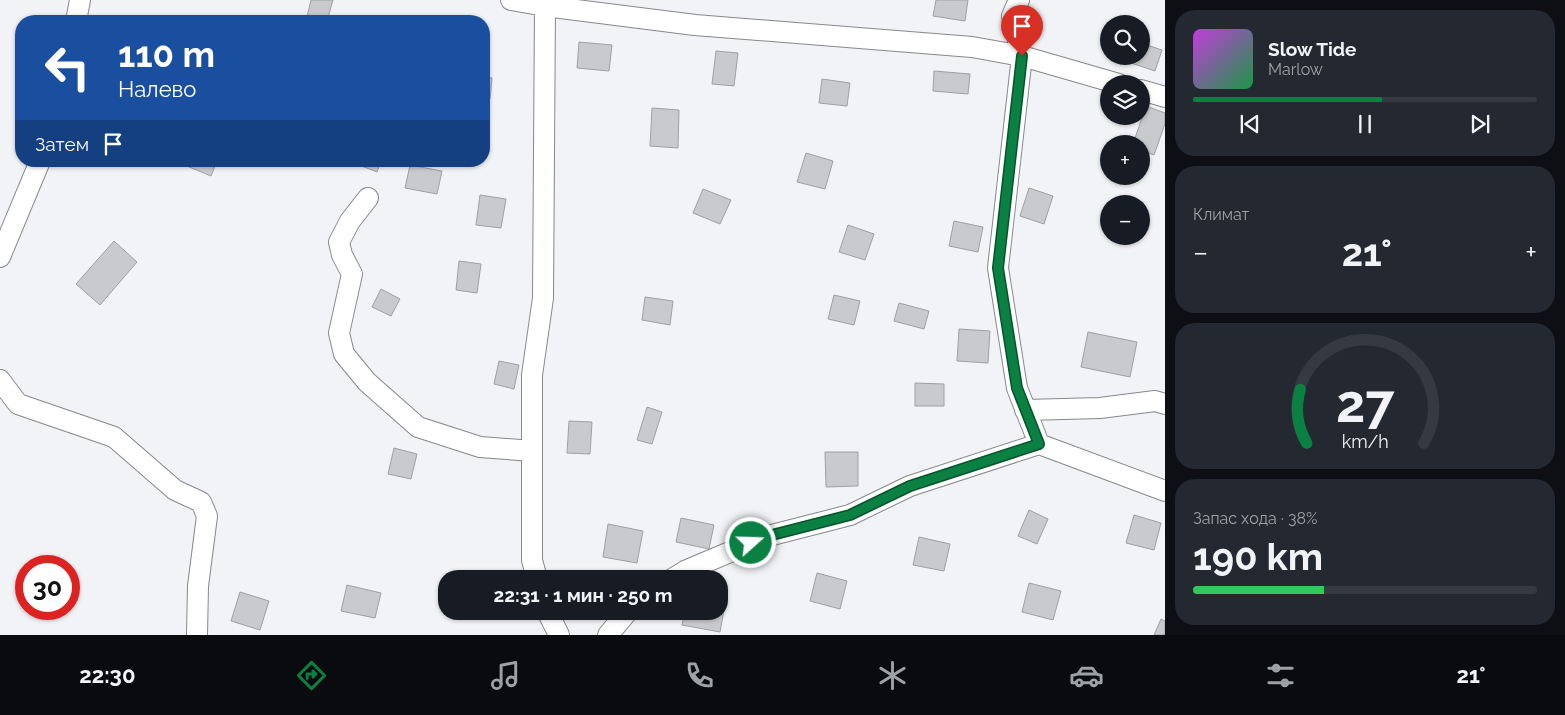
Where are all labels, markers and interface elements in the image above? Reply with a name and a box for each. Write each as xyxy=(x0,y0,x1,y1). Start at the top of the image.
pin xyxy=(1001,5,1043,56)
icon: arrive xyxy=(1008,12,1036,40)
map controls xyxy=(1100,15,1150,245)
button: search xyxy=(1100,15,1150,65)
text: 110 m xyxy=(118,34,215,75)
icon: left xyxy=(35,35,100,100)
text: Slow Tide xyxy=(1268,38,1357,60)
text: Marlow xyxy=(1268,60,1323,79)
button: layers xyxy=(1100,75,1150,125)
text: Налево xyxy=(118,76,196,102)
icon: previous xyxy=(1236,110,1264,138)
icon: pause xyxy=(1351,110,1379,138)
icon: next xyxy=(1466,110,1494,138)
icon: arrive xyxy=(99,130,127,158)
text: Затем xyxy=(35,133,89,155)
button: + xyxy=(1100,135,1150,185)
button: − xyxy=(1100,195,1150,245)
text: Климат xyxy=(1193,205,1249,224)
text: 21° xyxy=(1342,230,1392,275)
text: − xyxy=(1193,236,1208,269)
text: + xyxy=(1525,236,1537,269)
text: 27 xyxy=(1336,373,1395,434)
text: km/h xyxy=(1341,431,1389,452)
text: Запас хода · 38% xyxy=(1193,509,1317,528)
position arrow xyxy=(724,516,776,568)
text: 190 km xyxy=(1193,534,1323,579)
speed limit sign: 30 xyxy=(15,555,80,620)
text: 22:31 · 1 мин · 250 m xyxy=(494,584,672,606)
icon: directions xyxy=(294,658,329,693)
icon: music xyxy=(488,658,523,693)
icon: phone xyxy=(682,658,717,693)
icon: climate xyxy=(875,658,910,693)
icon: car xyxy=(1069,658,1104,693)
icon: filters xyxy=(1263,658,1298,693)
text: 22:30 xyxy=(79,662,135,688)
text: 21° xyxy=(1457,662,1486,688)

